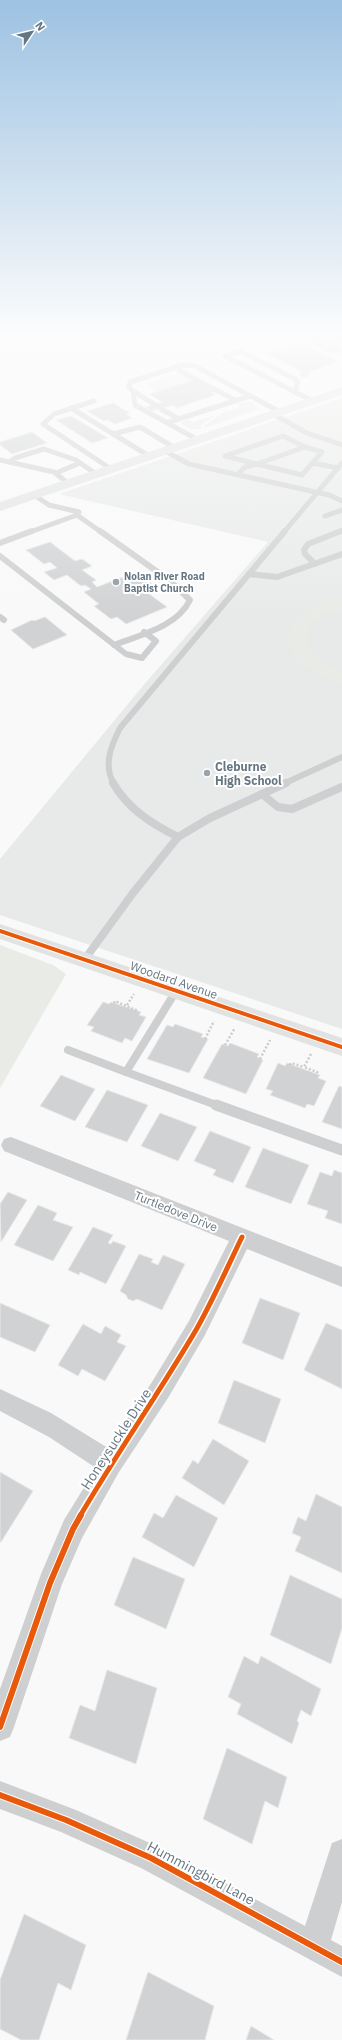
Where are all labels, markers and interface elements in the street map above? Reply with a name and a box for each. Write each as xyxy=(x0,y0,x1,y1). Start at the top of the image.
north arrow xyxy=(12,12,52,52)
text: N xyxy=(32,19,48,34)
place label: Nolan River Road Baptist Church xyxy=(124,570,205,595)
marker: Nolan River Road Baptist Church xyxy=(111,577,121,587)
place label: Cleburne High School xyxy=(215,759,282,788)
marker: Cleburne High School xyxy=(202,768,212,778)
street label: Woodard Avenue xyxy=(128,958,220,1002)
street label: Turtledove Drive xyxy=(132,1188,220,1235)
street label: Honeysuckle Drive xyxy=(77,1385,156,1493)
street label: Hummingbird Lane xyxy=(144,1837,258,1909)

